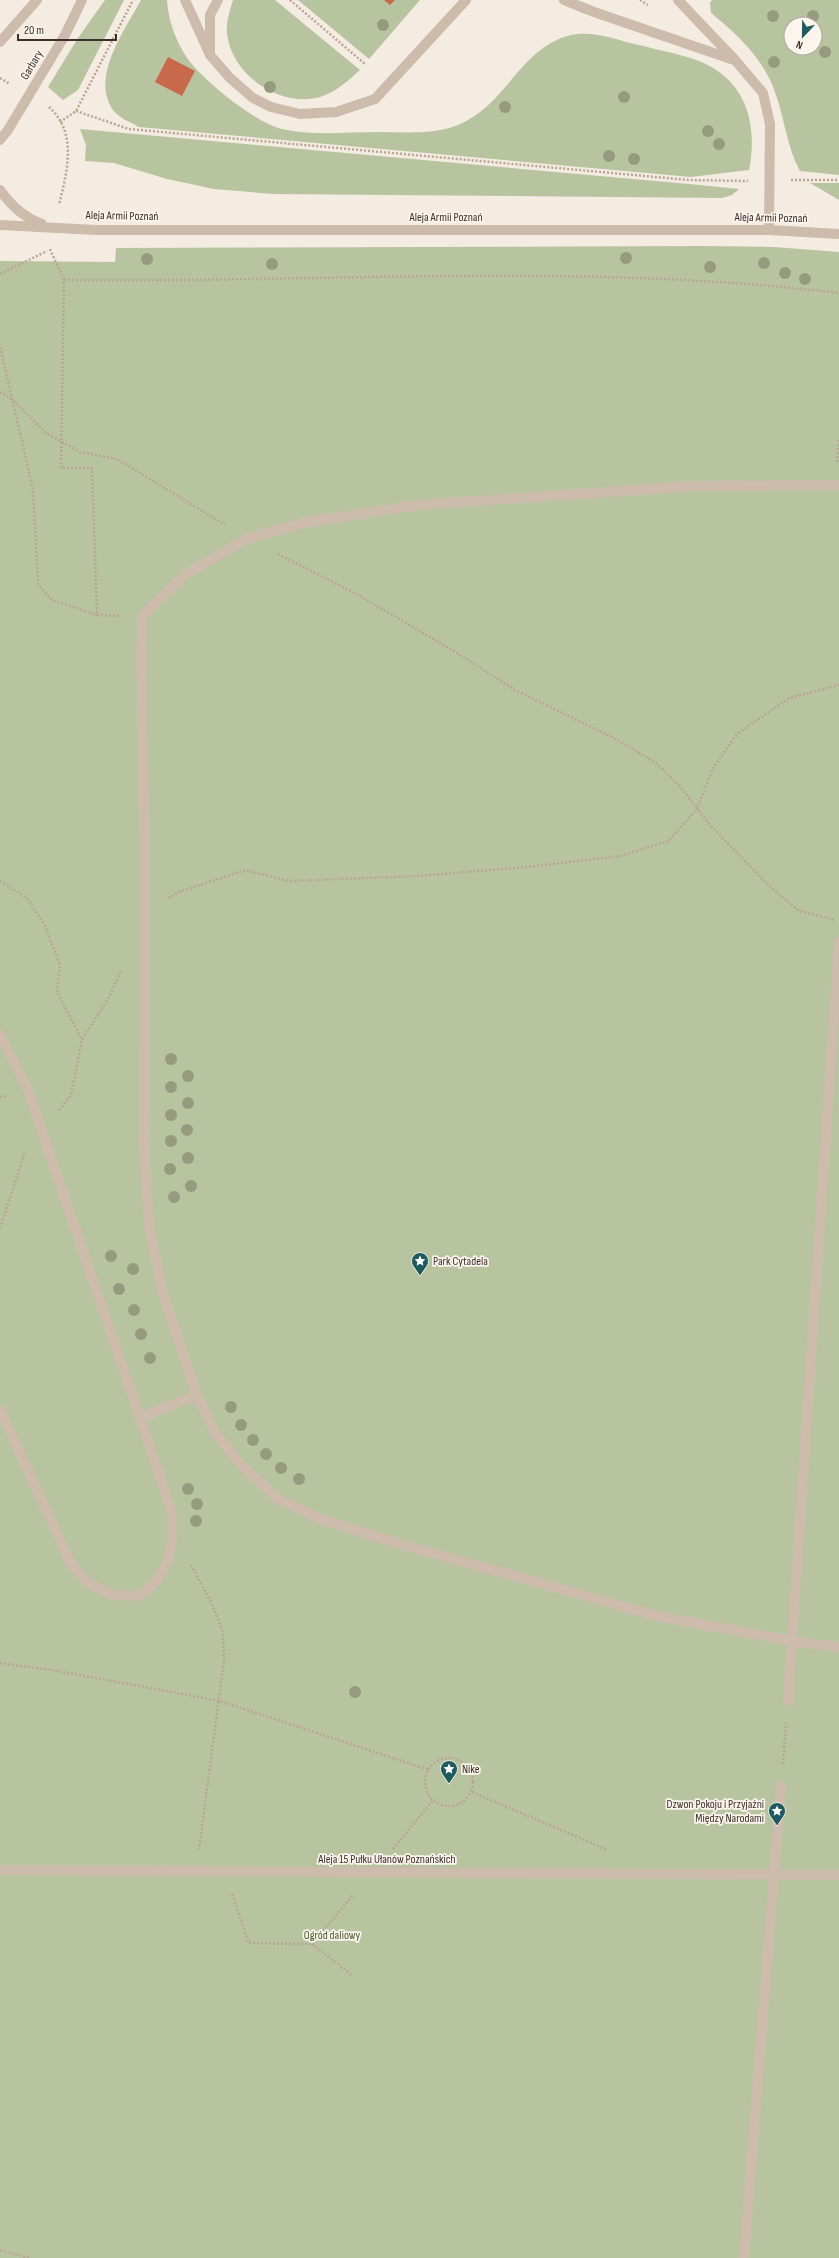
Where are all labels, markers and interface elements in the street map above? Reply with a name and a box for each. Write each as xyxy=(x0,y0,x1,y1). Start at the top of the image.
scale bar xyxy=(18,16,116,42)
north arrow xyxy=(783,16,823,56)
text: 20 m xyxy=(24,23,44,38)
text: N xyxy=(794,38,805,52)
street label: Garbary xyxy=(17,47,47,82)
street label: Aleja Armii Poznań xyxy=(84,208,159,224)
street label: Aleja Armii Poznań xyxy=(408,210,483,225)
street label: Aleja Armii Poznań xyxy=(733,210,808,226)
place icon: Park Cytadela xyxy=(410,1251,430,1276)
place label: Park Cytadela xyxy=(433,1254,488,1269)
place icon: Nike xyxy=(439,1759,459,1784)
place label: Nike xyxy=(462,1762,480,1777)
place label: Dzwon Pokoju i Przyjaźni Między Narodami xyxy=(667,1797,764,1826)
place icon: Dzwon Pokoju i Przyjaźni Między Narodami xyxy=(767,1801,787,1826)
street label: Aleja 15 Pułku Ułanów Poznańskich xyxy=(317,1852,456,1867)
park label: Ogród daliowy xyxy=(304,1928,361,1943)

